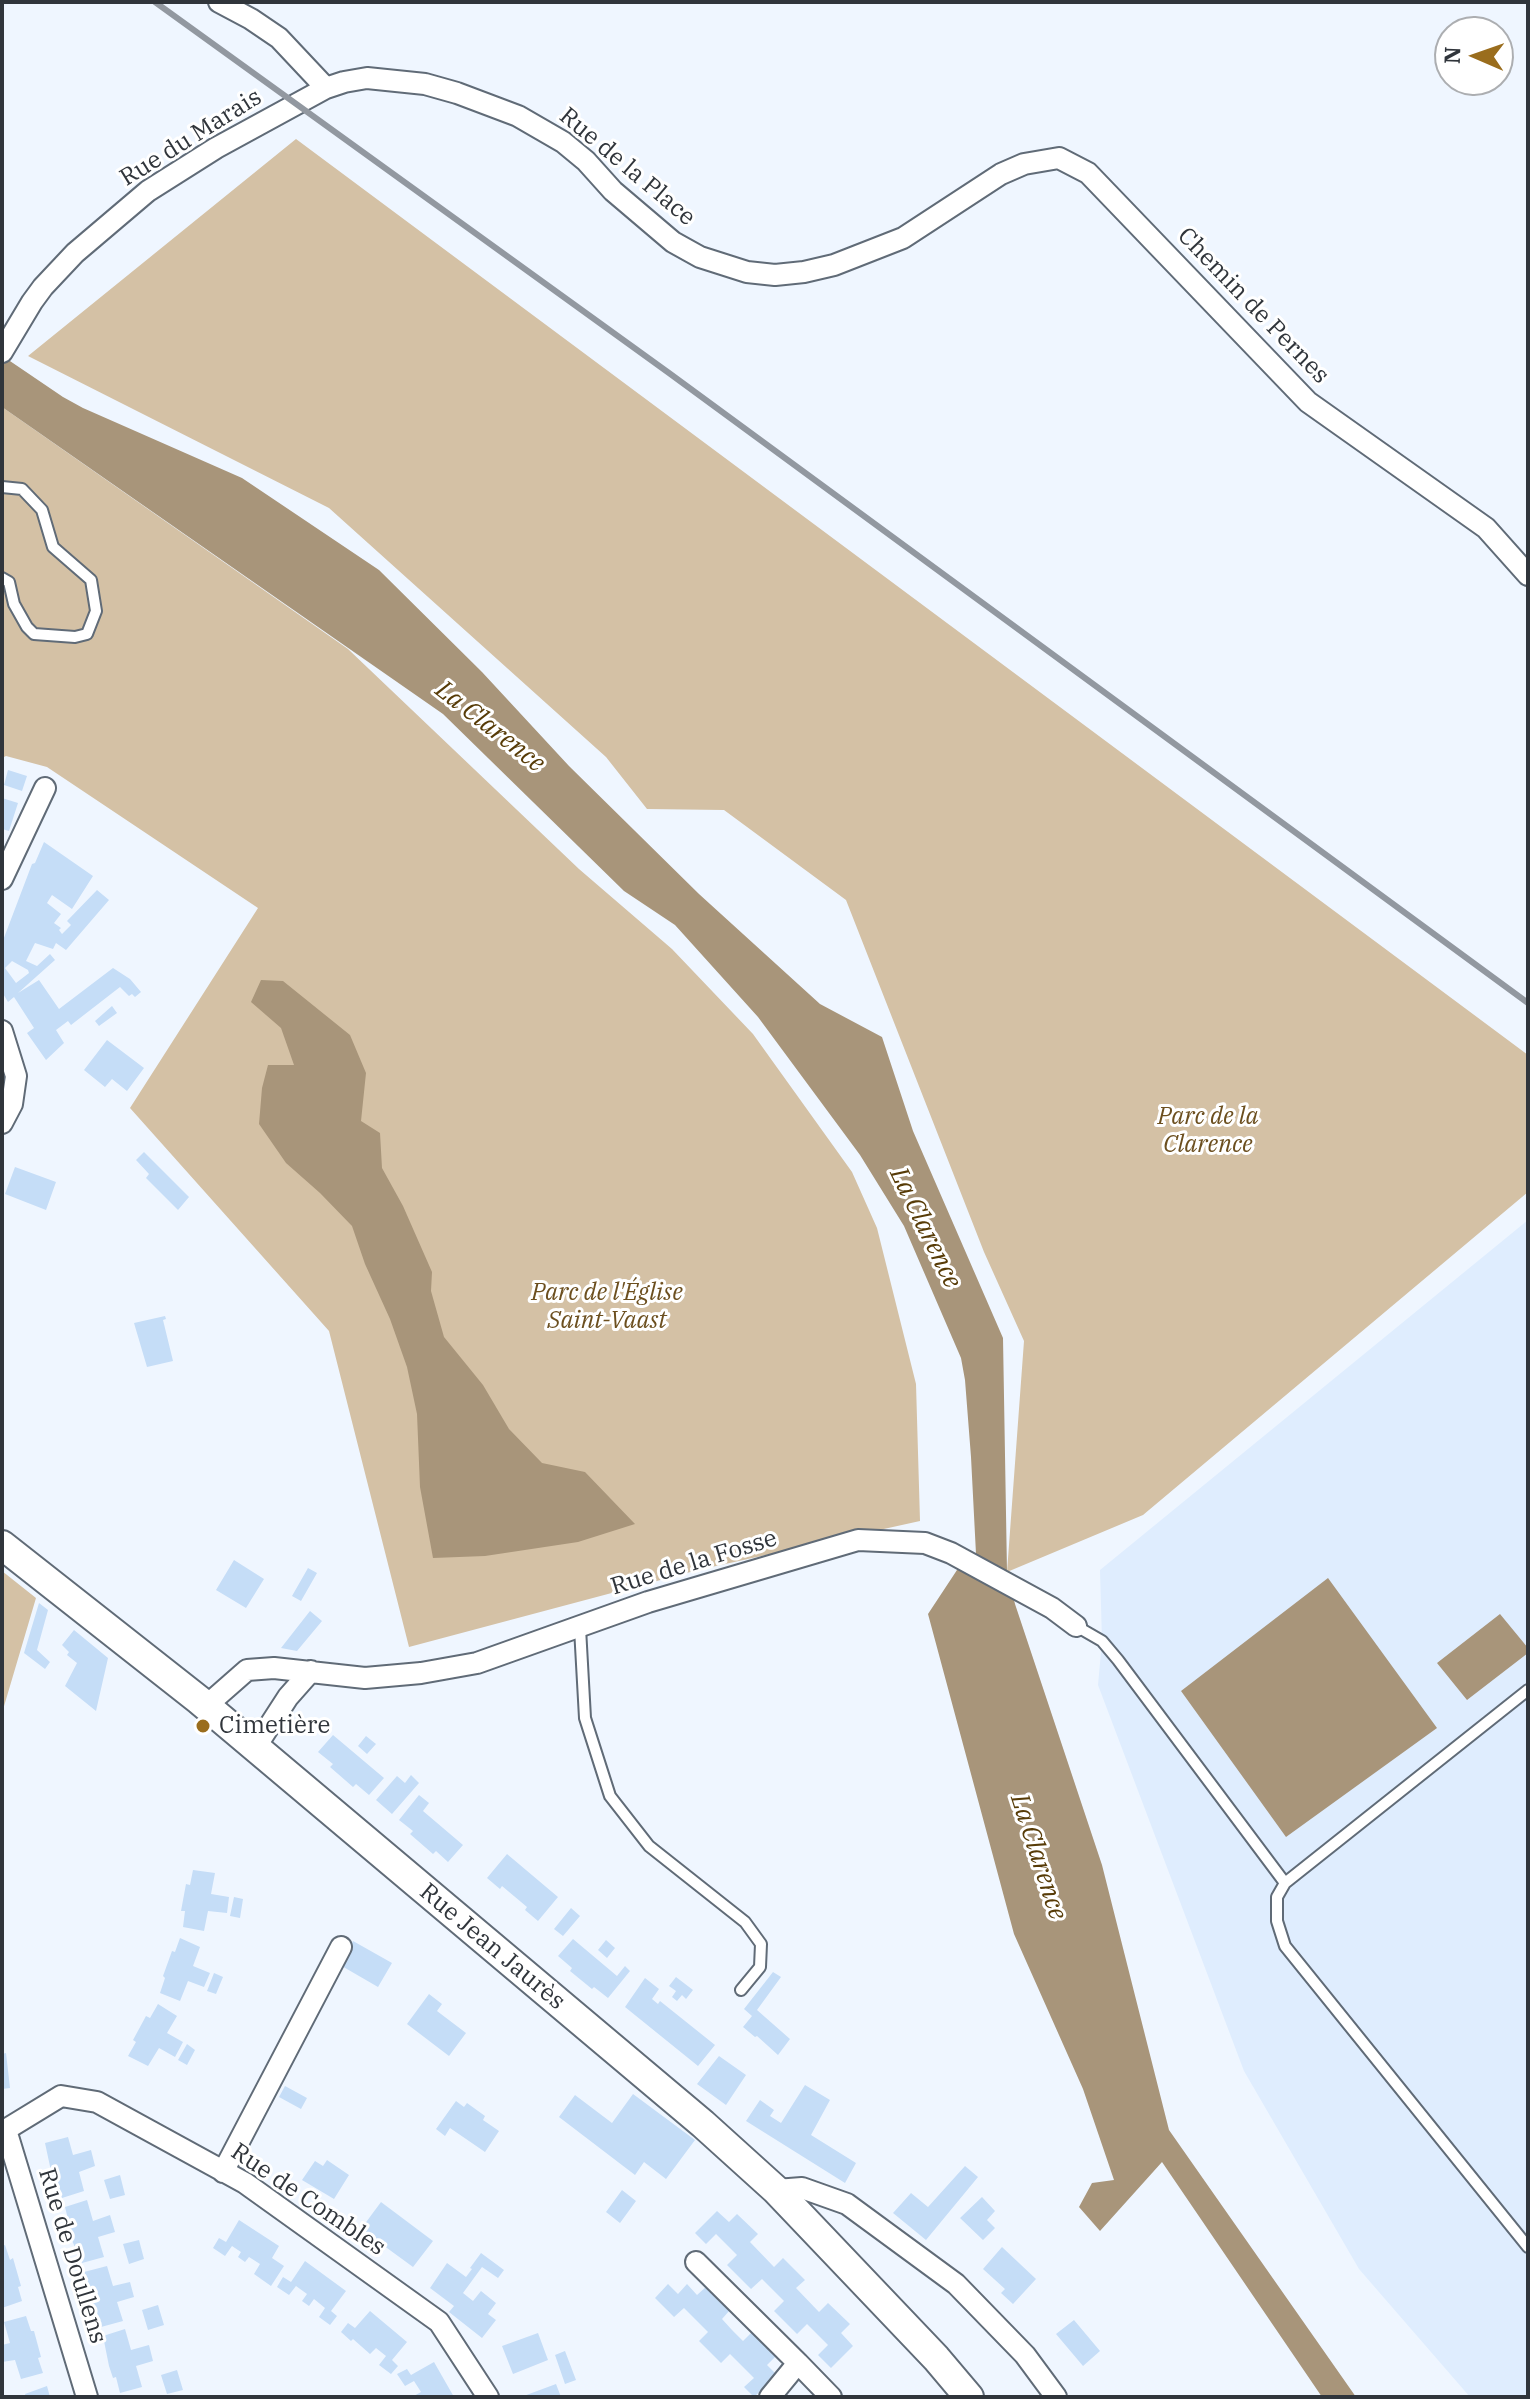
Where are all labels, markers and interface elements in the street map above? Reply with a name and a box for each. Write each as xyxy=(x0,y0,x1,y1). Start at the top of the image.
north arrow xyxy=(1434,16,1514,96)
text: N xyxy=(1437,46,1466,64)
street label: Rue du Marais xyxy=(115,83,267,193)
street label: Rue de la Place xyxy=(553,102,701,232)
street label: Chemin de Pernes xyxy=(1171,222,1335,390)
water label: La Clarence xyxy=(429,675,551,779)
park label: Parc de la Clarence xyxy=(1157,1103,1259,1159)
water label: La Clarence xyxy=(882,1163,968,1293)
park label: Parc de l'Église Saint-Vaast xyxy=(531,1279,683,1335)
street label: Rue de la Fosse xyxy=(608,1524,780,1602)
place label: Cimetière xyxy=(219,1712,330,1740)
marker: Cimetière xyxy=(194,1717,212,1735)
water label: La Clarence xyxy=(1003,1790,1073,1924)
street label: Rue Jean Jaurès xyxy=(413,1878,571,2016)
street label: Rue de Combles xyxy=(225,2138,391,2262)
street label: Rue de Doullens xyxy=(32,2165,112,2347)

